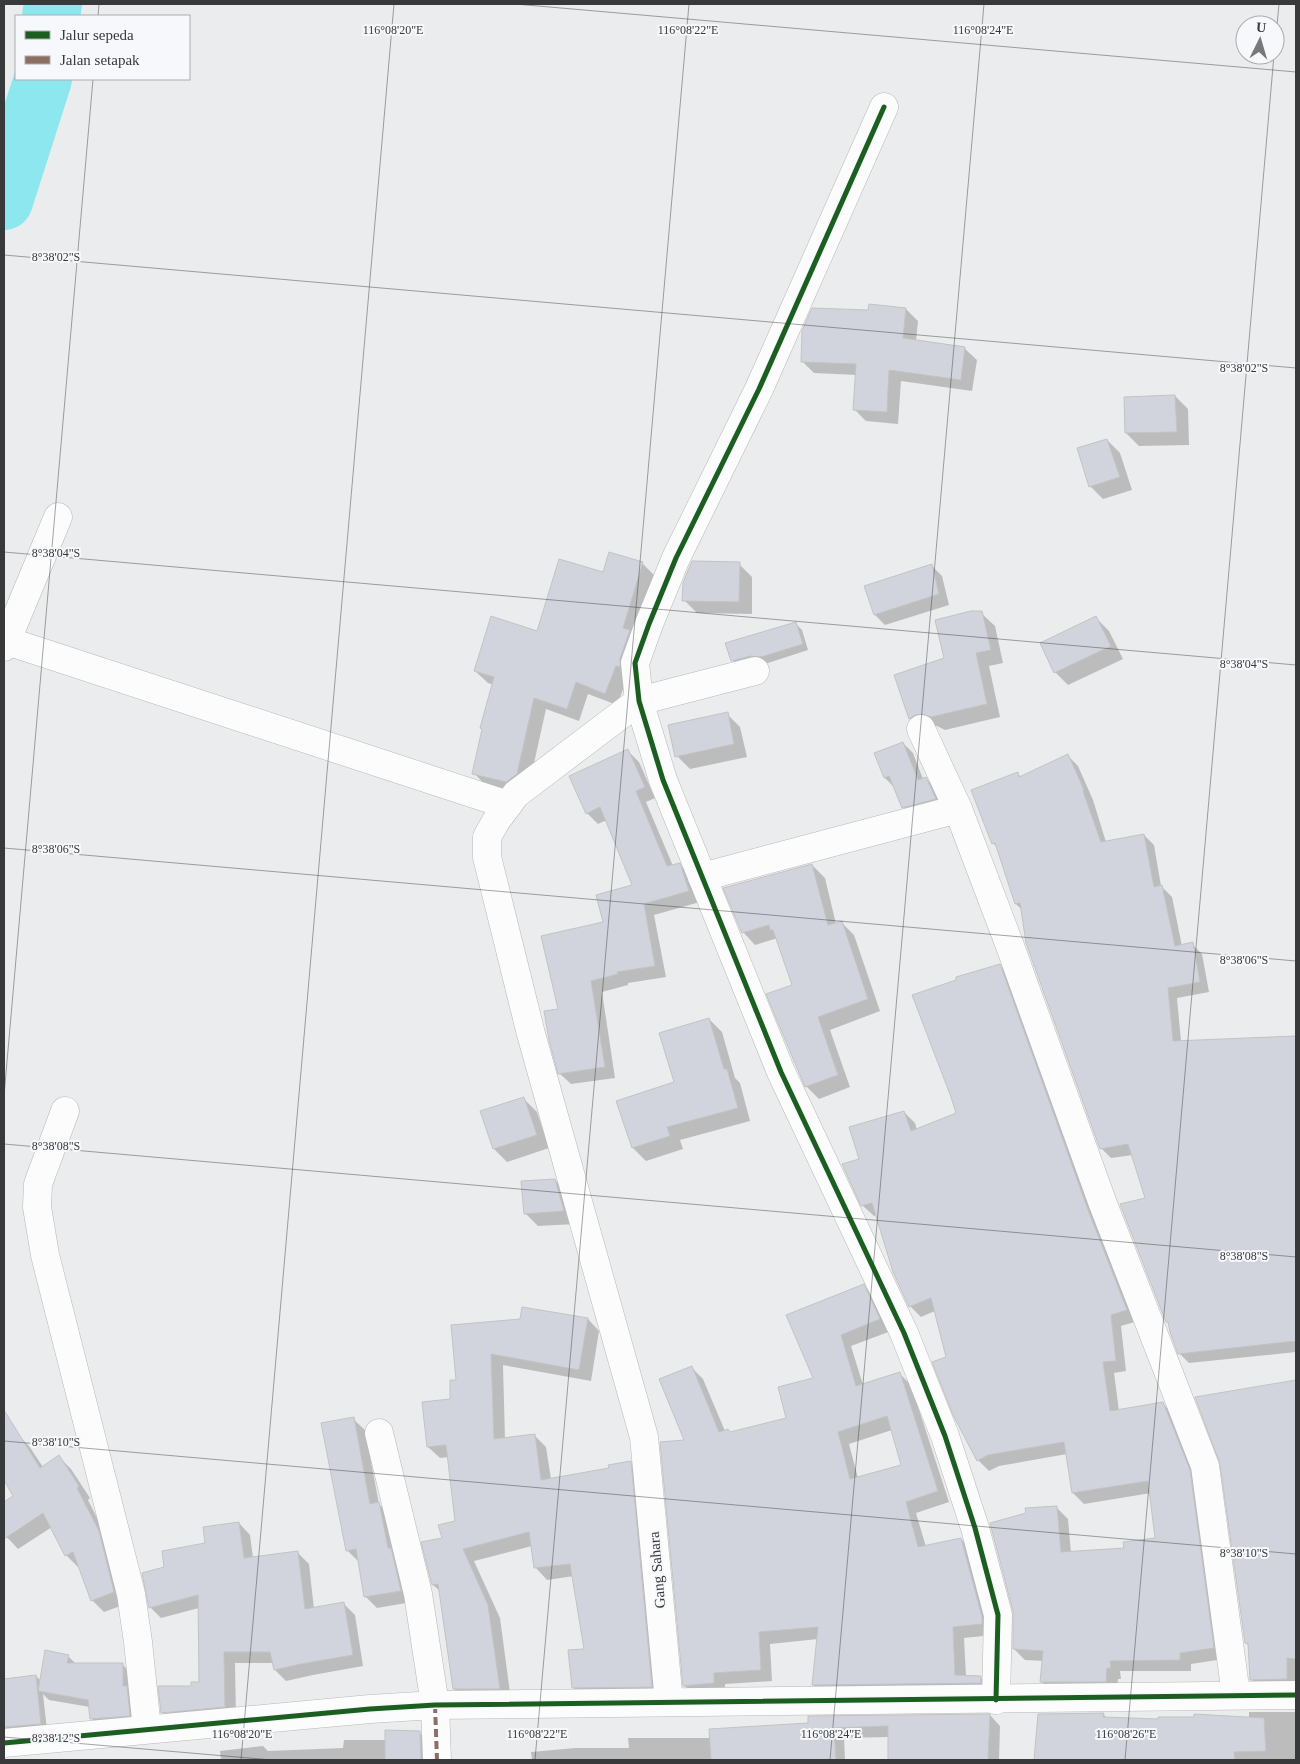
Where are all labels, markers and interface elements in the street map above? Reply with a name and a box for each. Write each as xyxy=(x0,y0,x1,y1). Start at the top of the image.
legend xyxy=(15,15,190,80)
north arrow xyxy=(1235,15,1285,65)
text: U xyxy=(1255,20,1267,35)
text: 116°08'20"E xyxy=(363,23,423,37)
text: 116°08'22"E xyxy=(658,23,718,37)
text: 116°08'24"E xyxy=(953,23,1013,37)
text: Jalur sepeda xyxy=(60,27,134,43)
text: Jalan setapak xyxy=(60,52,140,68)
text: 8°38'02"S xyxy=(32,250,80,264)
text: 8°38'02"S xyxy=(1220,361,1268,375)
text: 8°38'04"S xyxy=(32,546,80,560)
text: 8°38'04"S xyxy=(1220,657,1268,671)
text: 8°38'06"S xyxy=(32,842,80,856)
text: 8°38'06"S xyxy=(1220,953,1268,967)
text: 8°38'08"S xyxy=(32,1139,80,1153)
text: 8°38'08"S xyxy=(1220,1249,1268,1263)
text: 8°38'10"S xyxy=(32,1435,80,1449)
street label: Gang Sahara xyxy=(646,1531,668,1609)
text: 8°38'10"S xyxy=(1220,1546,1268,1560)
text: 116°08'20"E xyxy=(212,1727,272,1741)
text: 116°08'22"E xyxy=(507,1727,567,1741)
text: 116°08'24"E xyxy=(801,1727,861,1741)
text: 116°08'26"E xyxy=(1096,1727,1156,1741)
text: 8°38'12"S xyxy=(32,1731,80,1745)

